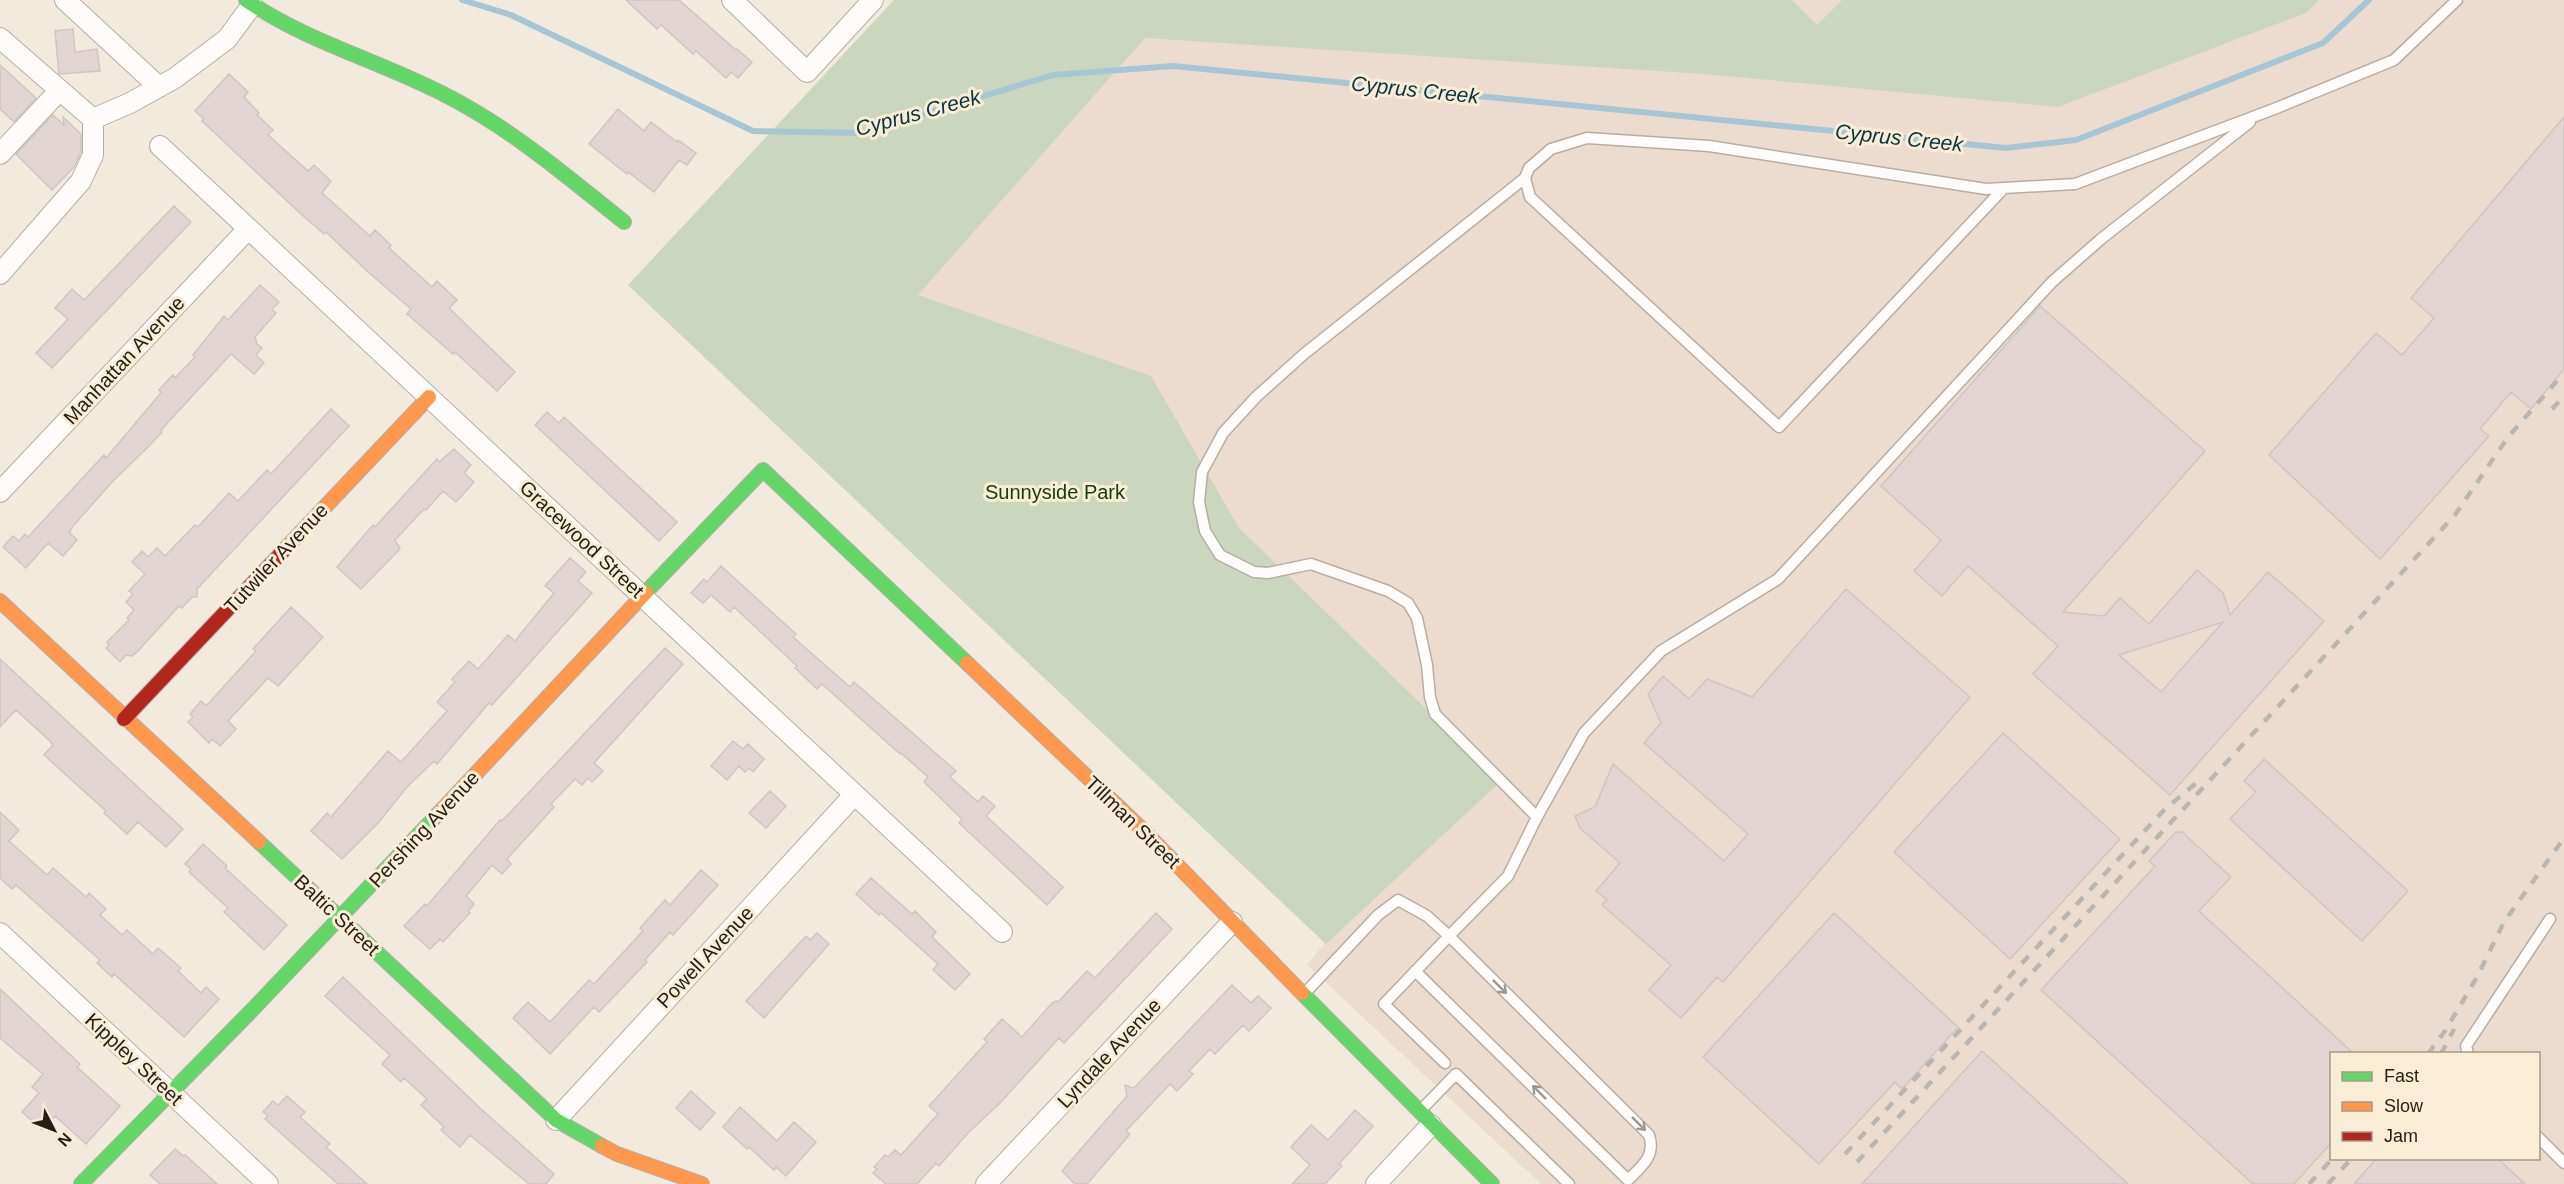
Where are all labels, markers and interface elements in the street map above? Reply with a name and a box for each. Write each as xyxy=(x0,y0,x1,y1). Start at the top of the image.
water label: Cyprus Creek xyxy=(1350,71,1482,108)
water label: Cyprus Creek xyxy=(853,84,984,140)
water label: Cyprus Creek xyxy=(1834,119,1966,156)
street label: Manhattan Avenue xyxy=(59,292,189,428)
street label: Gracewood Street xyxy=(516,476,649,602)
park label: Sunnyside Park xyxy=(985,481,1126,503)
street label: Tutwiler Avenue xyxy=(220,499,332,617)
street label: Pershing Avenue xyxy=(365,766,483,892)
street label: Tillman Street xyxy=(1081,771,1185,873)
street label: Baltic Street xyxy=(290,870,384,960)
street label: Powell Avenue xyxy=(652,902,758,1012)
one-way arrow xyxy=(1493,980,1508,994)
street label: Lyndale Avenue xyxy=(1053,994,1165,1112)
street label: Kippley Street xyxy=(81,1008,187,1110)
legend xyxy=(2330,1052,2540,1160)
text: Fast xyxy=(2384,1066,2419,1086)
one-way arrow xyxy=(1531,1085,1546,1099)
text: Slow xyxy=(2384,1096,2424,1116)
north arrow xyxy=(24,1100,84,1160)
one-way arrow xyxy=(1631,1117,1646,1132)
text: Jam xyxy=(2384,1126,2418,1146)
text: N xyxy=(55,1130,75,1150)

